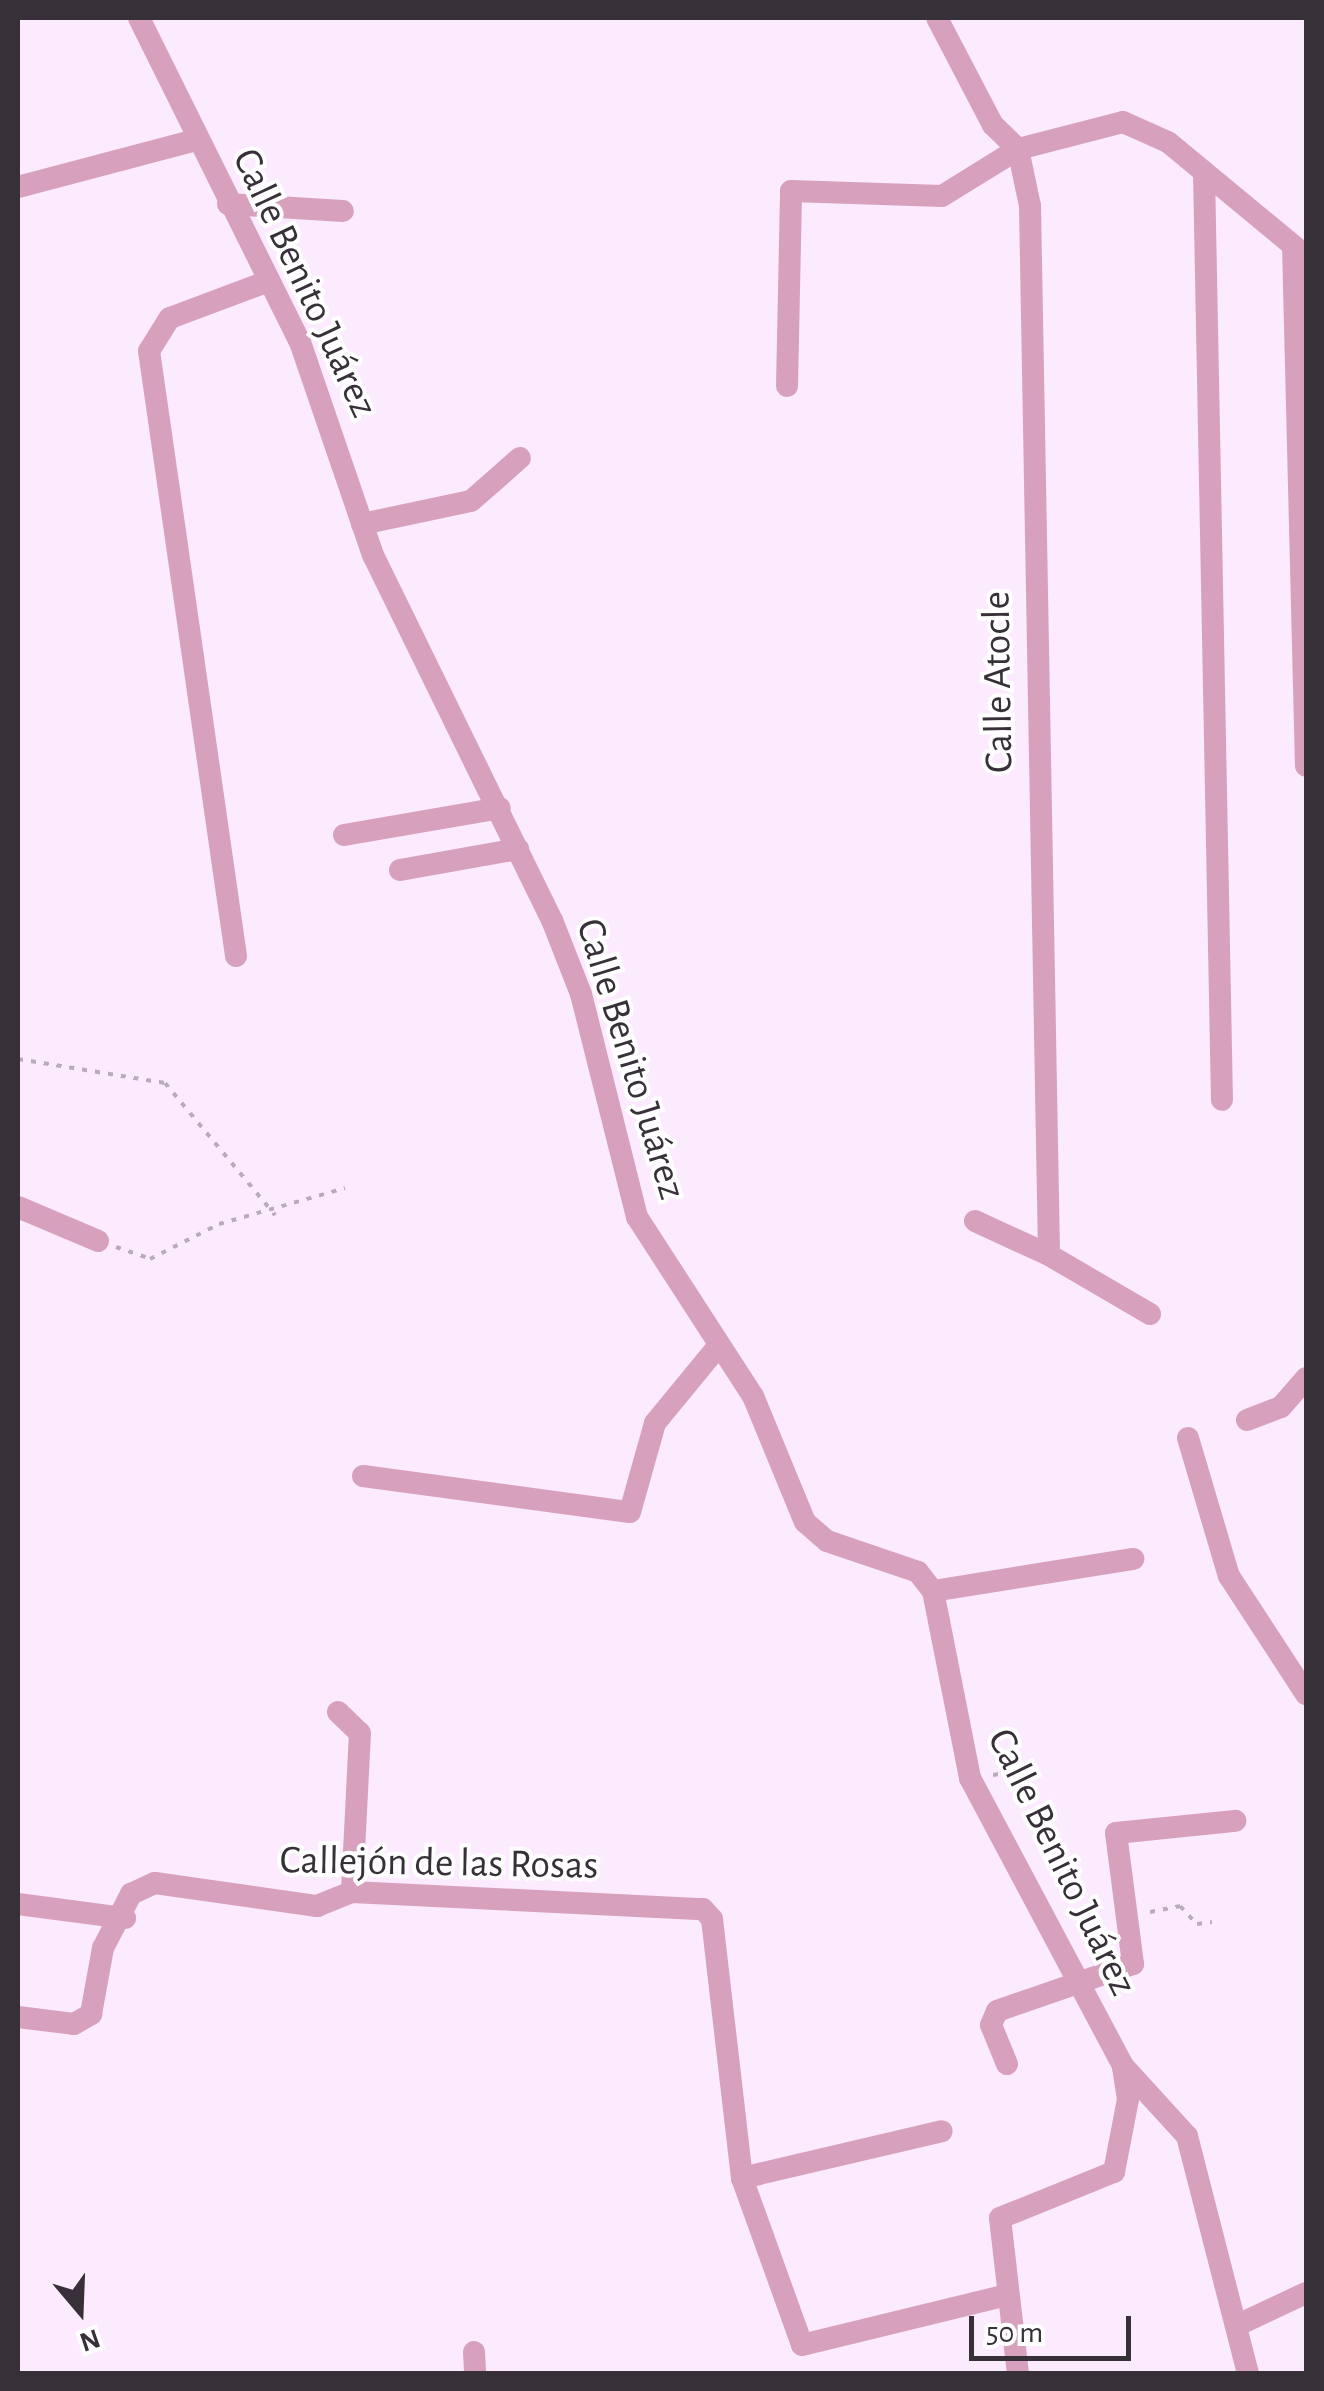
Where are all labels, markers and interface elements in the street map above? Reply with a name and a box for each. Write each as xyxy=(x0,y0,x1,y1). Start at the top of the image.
street label: Calle Benito Juárez xyxy=(222,141,388,425)
street label: Calle Atocle xyxy=(972,591,1024,773)
street label: Calle Benito Juárez xyxy=(566,913,696,1205)
street label: Calle Benito Juárez xyxy=(977,1721,1147,2003)
street label: Callejón de las Rosas xyxy=(279,1836,599,1890)
north arrow xyxy=(30,2261,130,2361)
scale bar xyxy=(974,2296,1136,2358)
text: 50 m xyxy=(986,2318,1043,2348)
text: N xyxy=(76,2323,104,2356)

